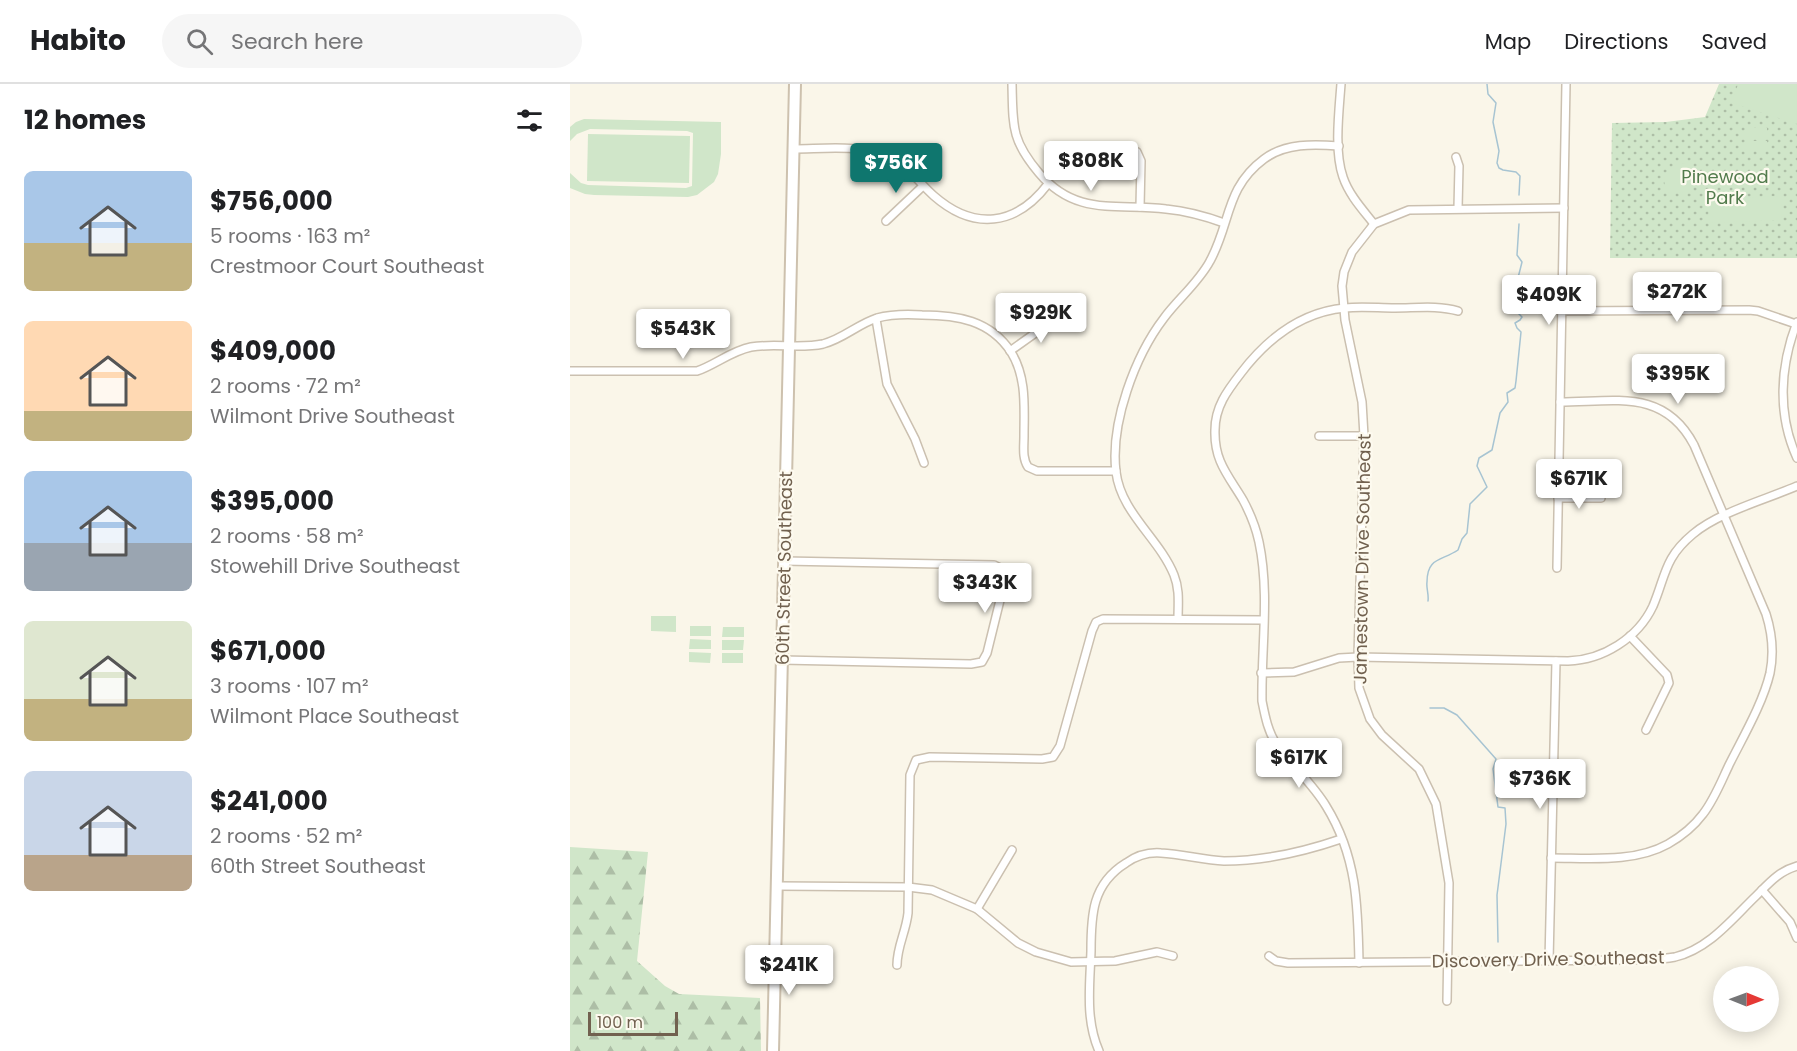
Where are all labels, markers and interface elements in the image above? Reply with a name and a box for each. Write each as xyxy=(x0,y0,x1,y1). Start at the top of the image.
search box xyxy=(162,14,582,68)
text: Habito xyxy=(30,21,126,60)
icon: search xyxy=(183,25,216,58)
text: Search here xyxy=(231,26,363,57)
text: Map xyxy=(1485,27,1531,56)
text: Directions xyxy=(1564,27,1668,56)
text: Saved xyxy=(1701,27,1767,56)
text: 12 homes xyxy=(24,102,146,138)
icon: filters xyxy=(513,104,546,137)
pin: $808K xyxy=(1049,141,1133,192)
pin: $756K xyxy=(854,143,938,194)
text: $808K xyxy=(1058,146,1124,174)
text: $756K xyxy=(864,148,928,176)
park label: Pinewood Park xyxy=(1681,164,1769,210)
text: $756,000 xyxy=(210,183,333,219)
icon: home xyxy=(72,195,144,267)
text: 5 rooms · 163 m² xyxy=(210,222,370,250)
text: Crestmoor Court Southeast xyxy=(210,252,484,280)
pin: $272K xyxy=(1635,272,1719,323)
pin: $409K xyxy=(1507,275,1591,326)
text: $272K xyxy=(1647,277,1707,305)
text: $409K xyxy=(1516,280,1582,308)
pin: $929K xyxy=(999,293,1083,344)
text: $929K xyxy=(1009,298,1073,326)
pin: $543K xyxy=(641,309,725,360)
text: $543K xyxy=(650,314,716,342)
text: $409,000 xyxy=(210,333,336,369)
icon: home xyxy=(72,345,144,417)
pin: $395K xyxy=(1636,354,1720,405)
text: $395K xyxy=(1646,359,1710,387)
text: 2 rooms · 72 m² xyxy=(210,372,361,400)
text: Wilmont Drive Southeast xyxy=(210,402,455,430)
street label: Jamestown Drive Southeast xyxy=(1347,433,1377,685)
pin: $671K xyxy=(1537,459,1621,510)
text: $671K xyxy=(1550,464,1608,492)
street label: 60th Street Southeast xyxy=(770,471,798,665)
text: $395,000 xyxy=(210,483,334,519)
icon: home xyxy=(72,495,144,567)
text: 2 rooms · 58 m² xyxy=(210,522,364,550)
text: Stowehill Drive Southeast xyxy=(210,552,460,580)
pin: $343K xyxy=(943,563,1027,614)
text: $343K xyxy=(953,568,1017,596)
text: $671,000 xyxy=(210,633,326,669)
icon: home xyxy=(72,645,144,717)
text: 3 rooms · 107 m² xyxy=(210,672,369,700)
text: Wilmont Place Southeast xyxy=(210,702,459,730)
pin: $617K xyxy=(1257,738,1341,789)
text: $617K xyxy=(1270,743,1328,771)
pin: $736K xyxy=(1498,759,1582,810)
text: $736K xyxy=(1509,764,1571,792)
text: $241,000 xyxy=(210,783,328,819)
icon: home xyxy=(72,795,144,867)
text: 2 rooms · 52 m² xyxy=(210,822,362,850)
text: 60th Street Southeast xyxy=(210,852,426,880)
street label: Discovery Drive Southeast xyxy=(1431,944,1665,974)
pin: $241K xyxy=(747,945,831,996)
text: $241K xyxy=(759,950,819,978)
north arrow xyxy=(1713,966,1779,1032)
map controls xyxy=(1713,966,1779,1032)
scale bar xyxy=(588,1009,678,1036)
text: 100 m xyxy=(597,1011,643,1034)

